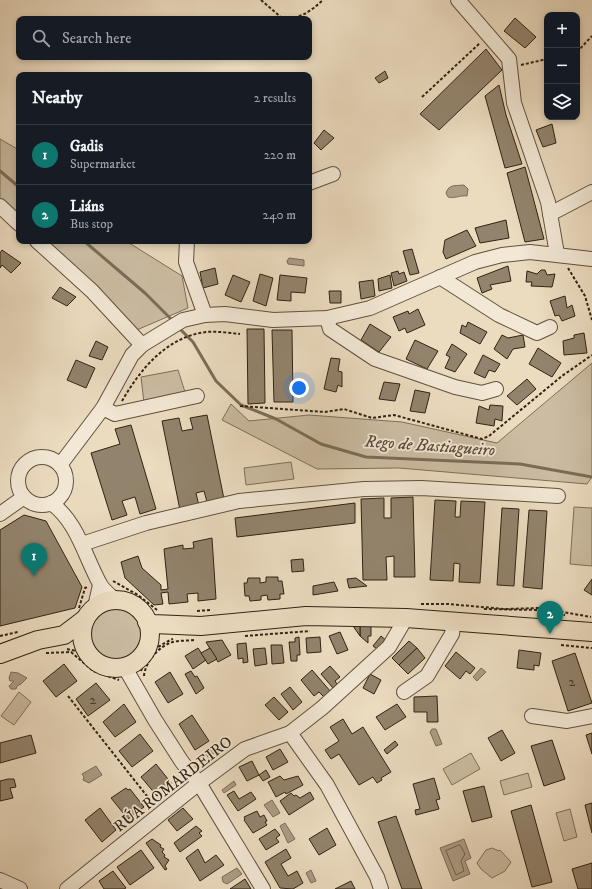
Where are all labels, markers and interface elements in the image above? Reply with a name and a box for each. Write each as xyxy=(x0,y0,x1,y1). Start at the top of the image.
map controls xyxy=(544,12,580,120)
button: + xyxy=(544,12,580,48)
search box xyxy=(16,16,312,60)
icon: search xyxy=(30,27,52,49)
text: Search here xyxy=(62,29,131,48)
button: − xyxy=(544,48,580,84)
button: layers xyxy=(544,84,580,120)
text: Nearby xyxy=(32,87,82,109)
text: 2 results xyxy=(254,90,296,106)
text: Gadis xyxy=(70,137,103,156)
text: 1 xyxy=(43,147,47,163)
text: 220 m xyxy=(264,147,296,163)
text: Supermarket xyxy=(70,156,136,172)
text: Liáns xyxy=(70,197,104,216)
text: 2 xyxy=(42,207,48,223)
text: 240 m xyxy=(263,207,296,223)
text: Bus stop xyxy=(70,216,113,232)
your location xyxy=(289,378,309,398)
water label: Rego de Bastiagueiro xyxy=(363,430,496,462)
pin: 1 xyxy=(21,543,47,576)
pin: 2 xyxy=(537,601,563,634)
house number: 2 xyxy=(569,673,576,691)
house number: 2 xyxy=(90,691,97,709)
street label: RÚA ROMARDEIRO xyxy=(110,732,236,836)

